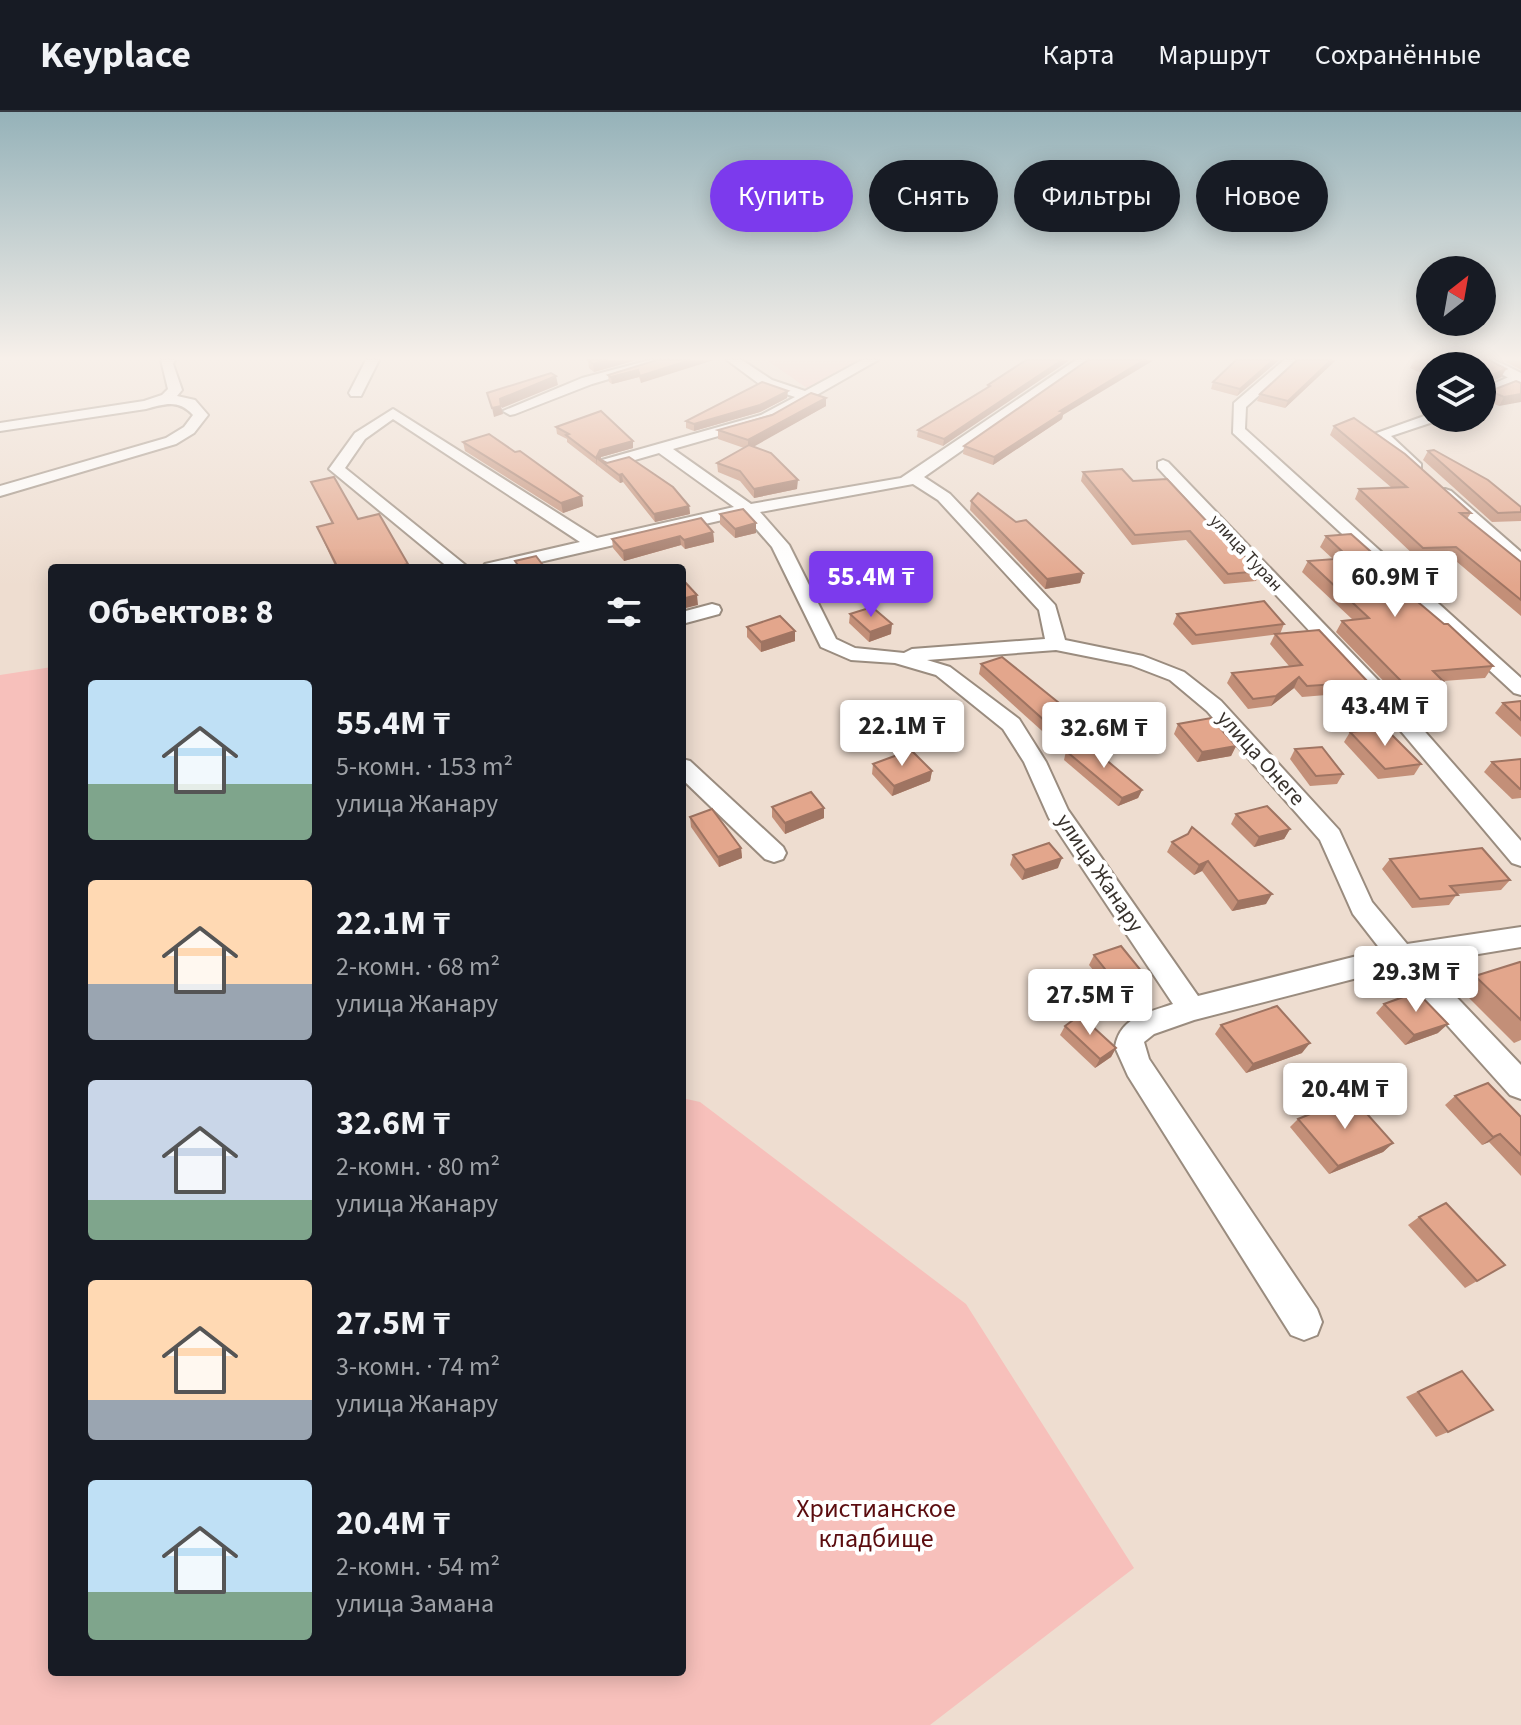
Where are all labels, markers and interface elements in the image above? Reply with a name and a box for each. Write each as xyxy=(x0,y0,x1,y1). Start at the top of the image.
text: Keyplace xyxy=(40,28,191,82)
text: Карта xyxy=(1043,35,1114,75)
text: Маршрут xyxy=(1158,35,1271,75)
text: Сохранённые xyxy=(1315,35,1481,75)
chip: Купить xyxy=(710,160,853,232)
chip: Снять xyxy=(869,160,998,232)
chip: Фильтры xyxy=(1014,160,1180,232)
chip: Новое xyxy=(1196,160,1328,232)
north arrow xyxy=(1416,256,1496,336)
map controls xyxy=(1416,256,1496,432)
button: layers xyxy=(1416,352,1496,432)
street label: улица Туран xyxy=(1204,509,1288,597)
pin: 55.4M ₸ xyxy=(797,551,945,619)
pin: 60.9M ₸ xyxy=(1321,551,1469,619)
text: 55.4M ₸ xyxy=(827,558,915,595)
text: 60.9M ₸ xyxy=(1351,558,1439,595)
text: Объектов: 8 xyxy=(88,588,273,637)
icon: filters xyxy=(602,590,646,634)
pin: 43.4M ₸ xyxy=(1311,680,1459,748)
text: 43.4M ₸ xyxy=(1341,687,1429,724)
text: 55.4M ₸ xyxy=(336,699,451,748)
pin: 22.1M ₸ xyxy=(828,700,976,768)
pin: 32.6M ₸ xyxy=(1030,702,1178,770)
street label: улица Онеге xyxy=(1209,703,1313,813)
text: 22.1M ₸ xyxy=(858,707,946,744)
text: 32.6M ₸ xyxy=(1060,709,1148,746)
icon: home xyxy=(152,712,248,808)
text: 5-комн. · 153 m² xyxy=(336,748,513,785)
text: улица Жанару xyxy=(336,785,498,822)
street label: улица Жанару xyxy=(1048,807,1152,939)
text: 22.1M ₸ xyxy=(336,899,451,948)
icon: home xyxy=(152,912,248,1008)
pin: 29.3M ₸ xyxy=(1342,946,1490,1014)
text: 2-комн. · 68 m² xyxy=(336,948,500,985)
text: 29.3M ₸ xyxy=(1372,953,1460,990)
pin: 27.5M ₸ xyxy=(1016,969,1164,1037)
text: 27.5M ₸ xyxy=(1046,976,1134,1013)
text: улица Жанару xyxy=(336,985,498,1022)
pin: 20.4M ₸ xyxy=(1271,1063,1419,1131)
text: 20.4M ₸ xyxy=(1301,1070,1389,1107)
text: 32.6M ₸ xyxy=(336,1099,451,1148)
icon: home xyxy=(152,1112,248,1208)
text: 2-комн. · 80 m² xyxy=(336,1148,500,1185)
text: улица Жанару xyxy=(336,1185,498,1222)
text: 27.5M ₸ xyxy=(336,1299,451,1348)
icon: home xyxy=(152,1312,248,1408)
text: 3-комн. · 74 m² xyxy=(336,1348,500,1385)
text: улица Жанару xyxy=(336,1385,498,1422)
park label: Христианское кладбище xyxy=(796,1490,956,1557)
text: 20.4M ₸ xyxy=(336,1499,451,1548)
icon: home xyxy=(152,1512,248,1608)
text: 2-комн. · 54 m² xyxy=(336,1548,500,1585)
text: улица Замана xyxy=(336,1585,494,1622)

